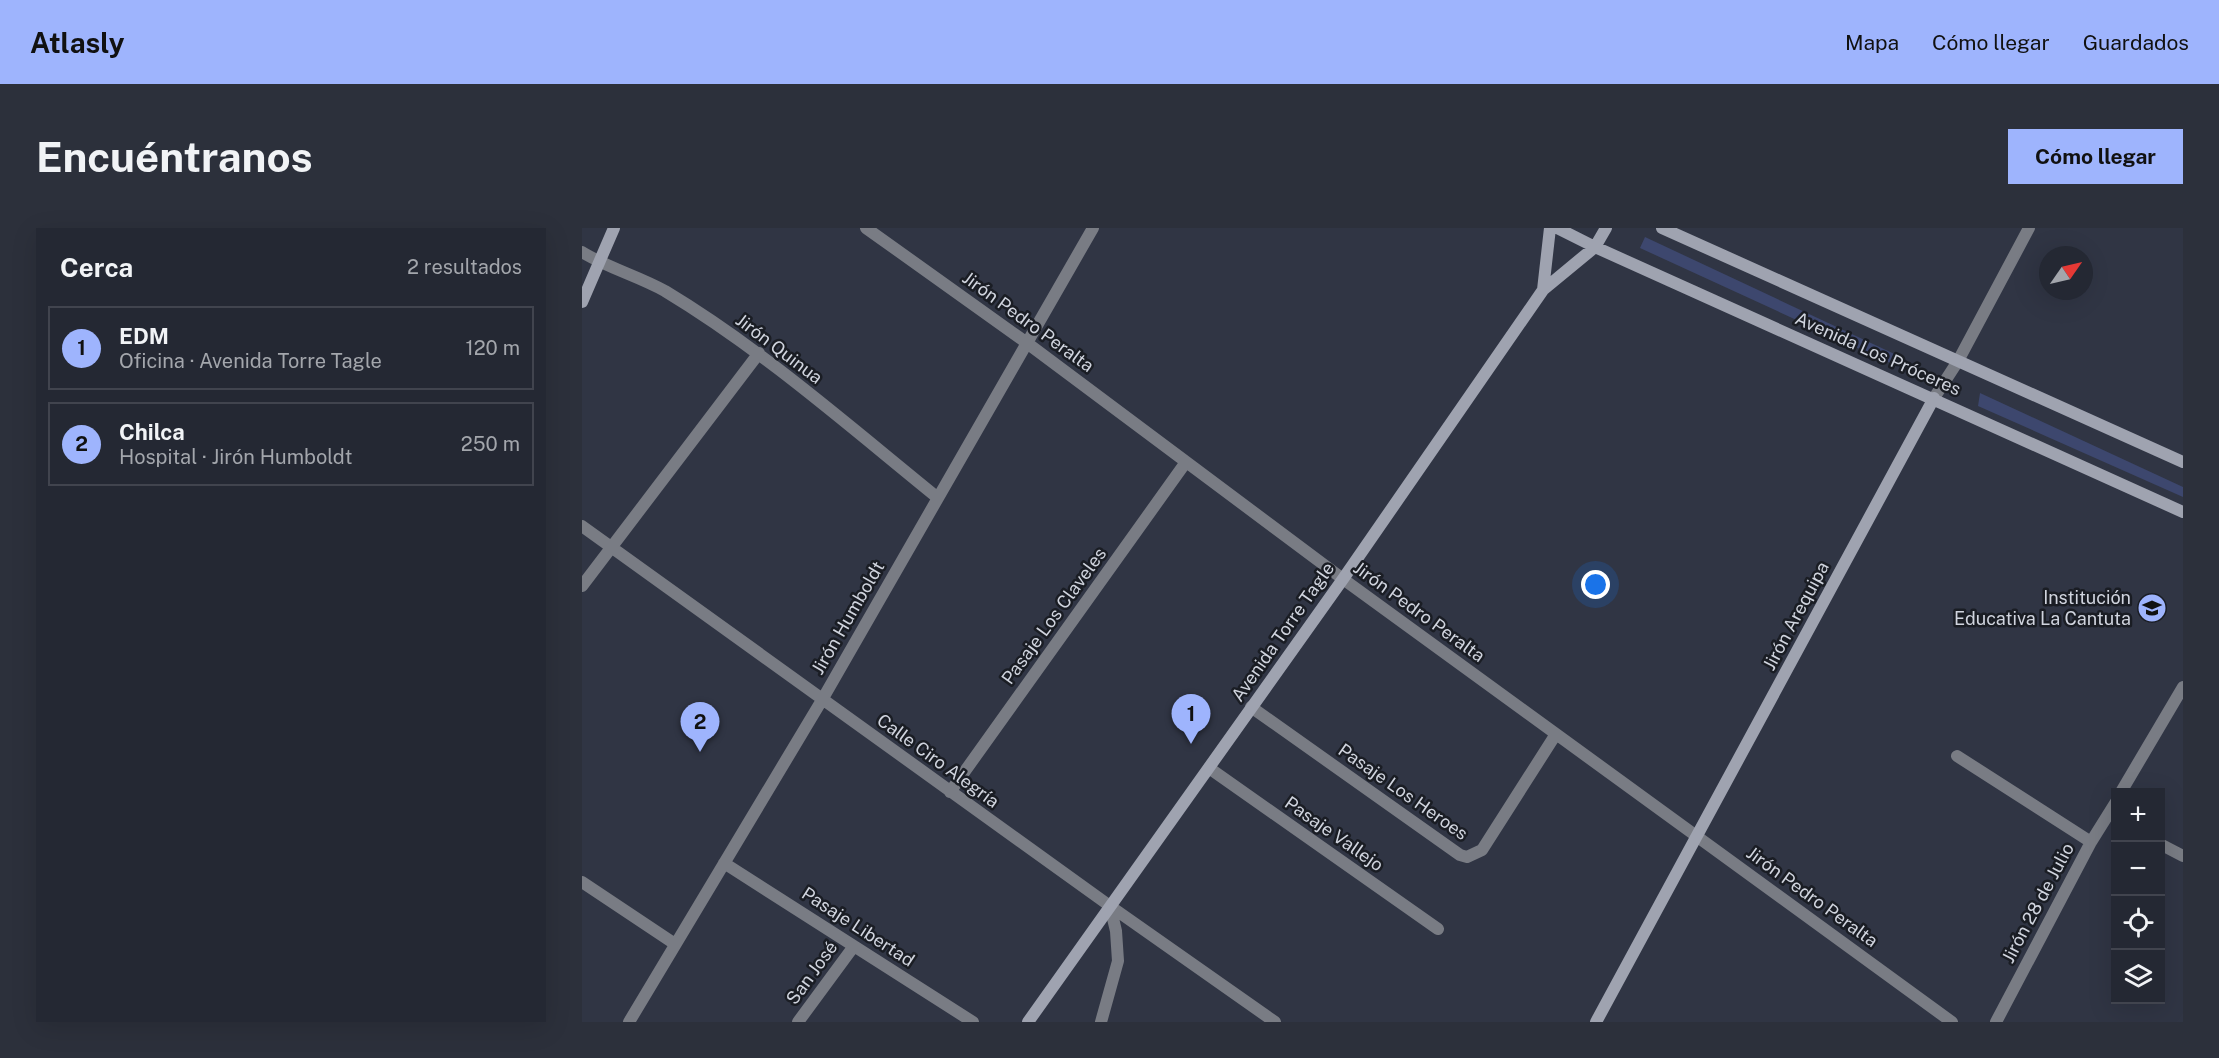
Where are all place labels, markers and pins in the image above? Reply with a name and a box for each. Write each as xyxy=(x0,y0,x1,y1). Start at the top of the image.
place label: Institución Educativa La Cantuta xyxy=(1954,587,2131,629)
school or university icon: Institución Educativa La Cantuta xyxy=(2136,592,2168,624)
pin: 1 xyxy=(1172,694,1210,744)
pin: 2 xyxy=(680,702,720,752)

